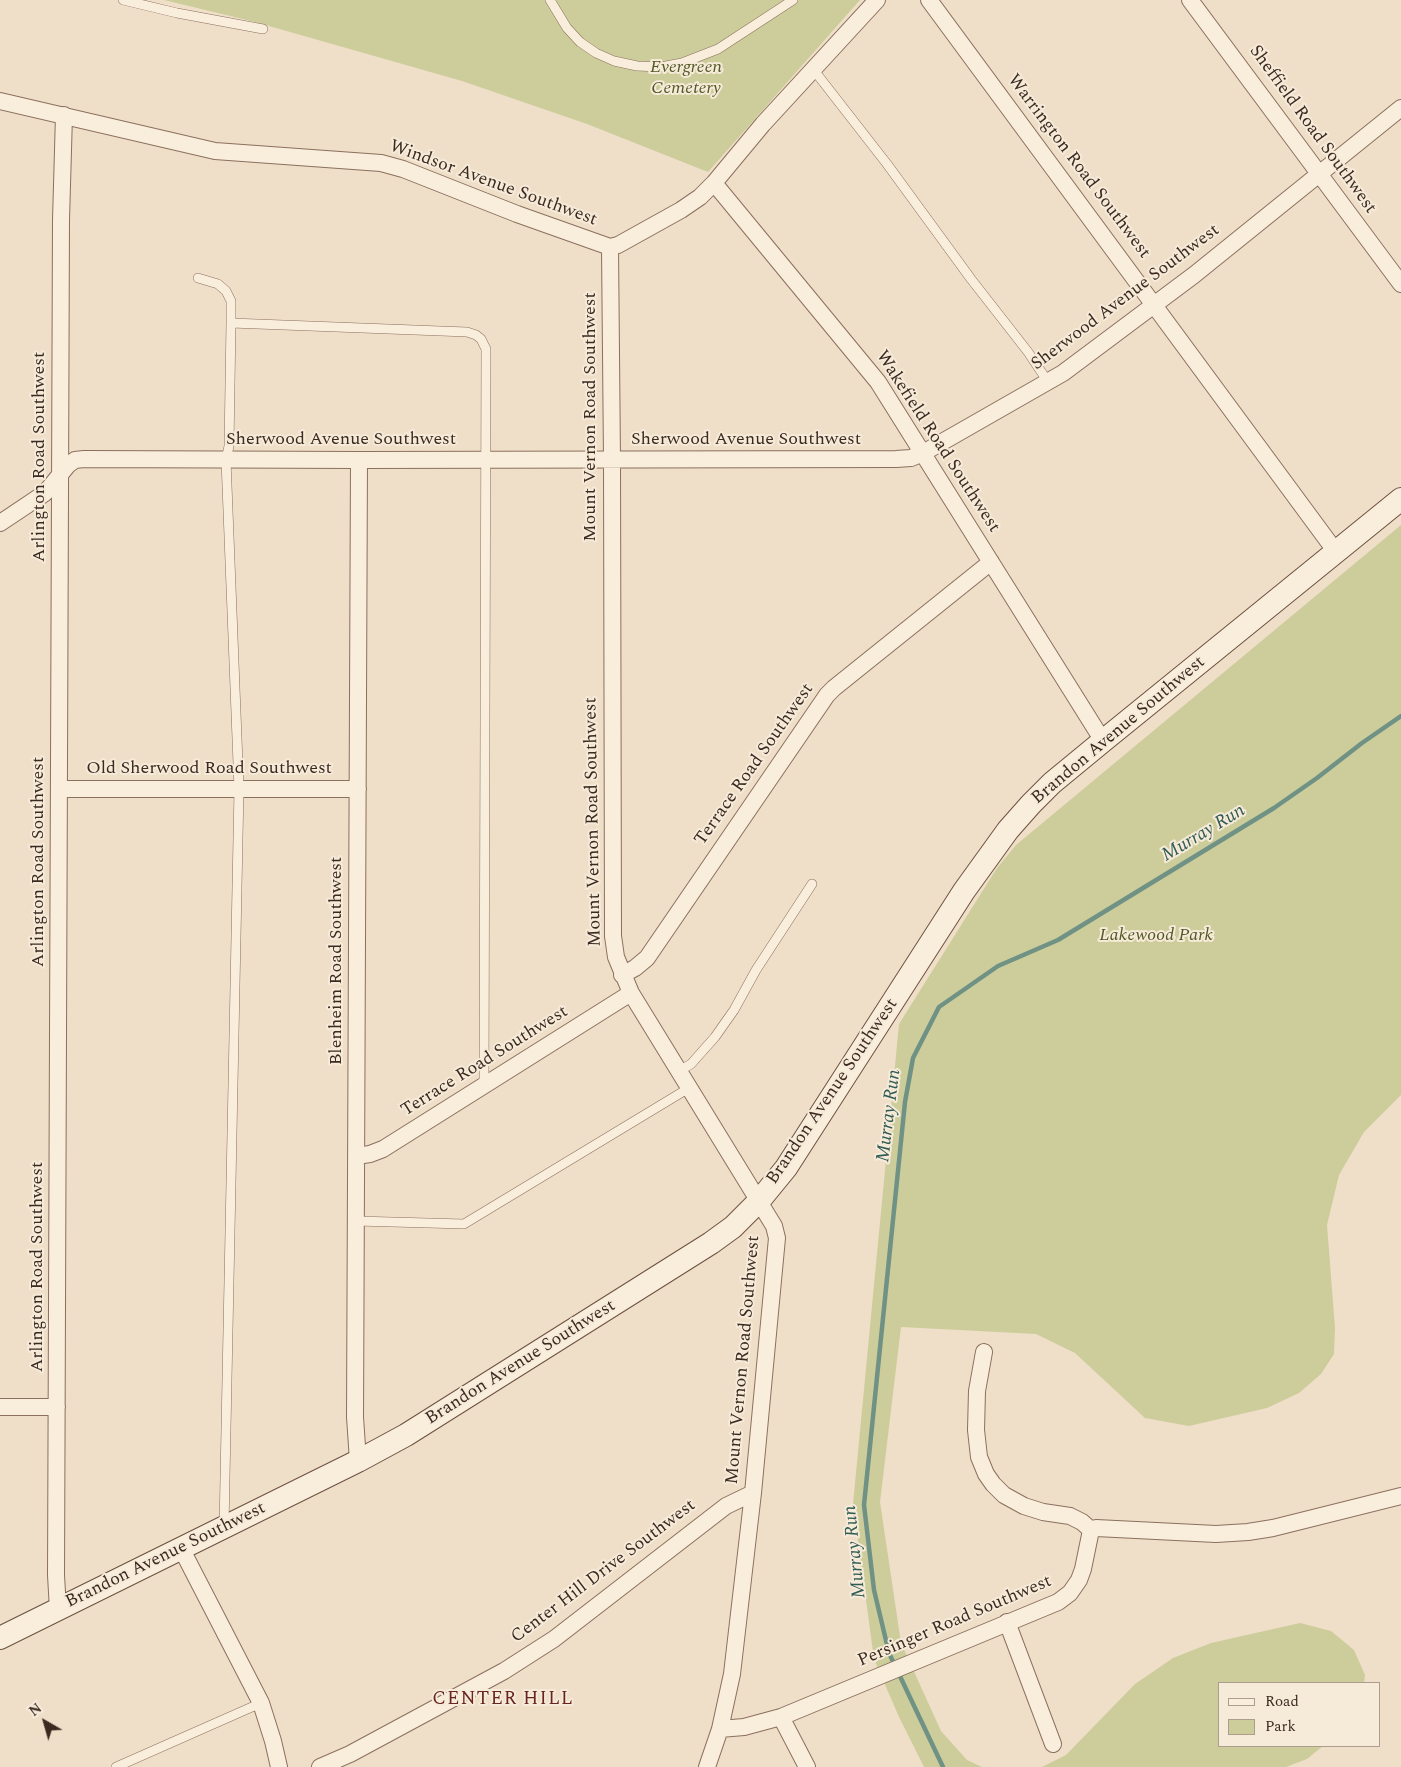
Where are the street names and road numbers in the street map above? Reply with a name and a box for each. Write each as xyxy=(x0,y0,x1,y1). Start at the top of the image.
street label: Sheffield Road Southwest xyxy=(1244,42,1380,218)
street label: Warrington Road Southwest xyxy=(1002,71,1154,263)
street label: Windsor Avenue Southwest xyxy=(386,136,600,232)
street label: Sherwood Avenue Southwest xyxy=(1028,220,1224,376)
street label: Mount Vernon Road Southwest xyxy=(580,292,602,542)
street label: Wakefield Road Southwest xyxy=(870,347,1004,537)
street label: Arlington Road Southwest xyxy=(29,352,51,562)
street label: Sherwood Avenue Southwest xyxy=(226,429,456,451)
street label: Sherwood Avenue Southwest xyxy=(631,429,861,451)
street label: Brandon Avenue Southwest xyxy=(1028,652,1210,810)
street label: Terrace Road Southwest xyxy=(691,680,819,850)
street label: Mount Vernon Road Southwest xyxy=(581,697,607,947)
street label: Arlington Road Southwest xyxy=(28,757,50,967)
street label: Old Sherwood Road Southwest xyxy=(86,758,332,780)
street label: Blenheim Road Southwest xyxy=(326,857,348,1065)
street label: Brandon Avenue Southwest xyxy=(763,995,903,1189)
street label: Terrace Road Southwest xyxy=(398,1002,572,1122)
street label: Arlington Road Southwest xyxy=(27,1162,49,1372)
street label: Mount Vernon Road Southwest xyxy=(722,1235,766,1485)
street label: Brandon Avenue Southwest xyxy=(422,1296,620,1430)
street label: Center Hill Drive Southwest xyxy=(507,1496,701,1648)
street label: Brandon Avenue Southwest xyxy=(63,1498,269,1614)
street label: Persinger Road Southwest xyxy=(855,1571,1055,1673)

